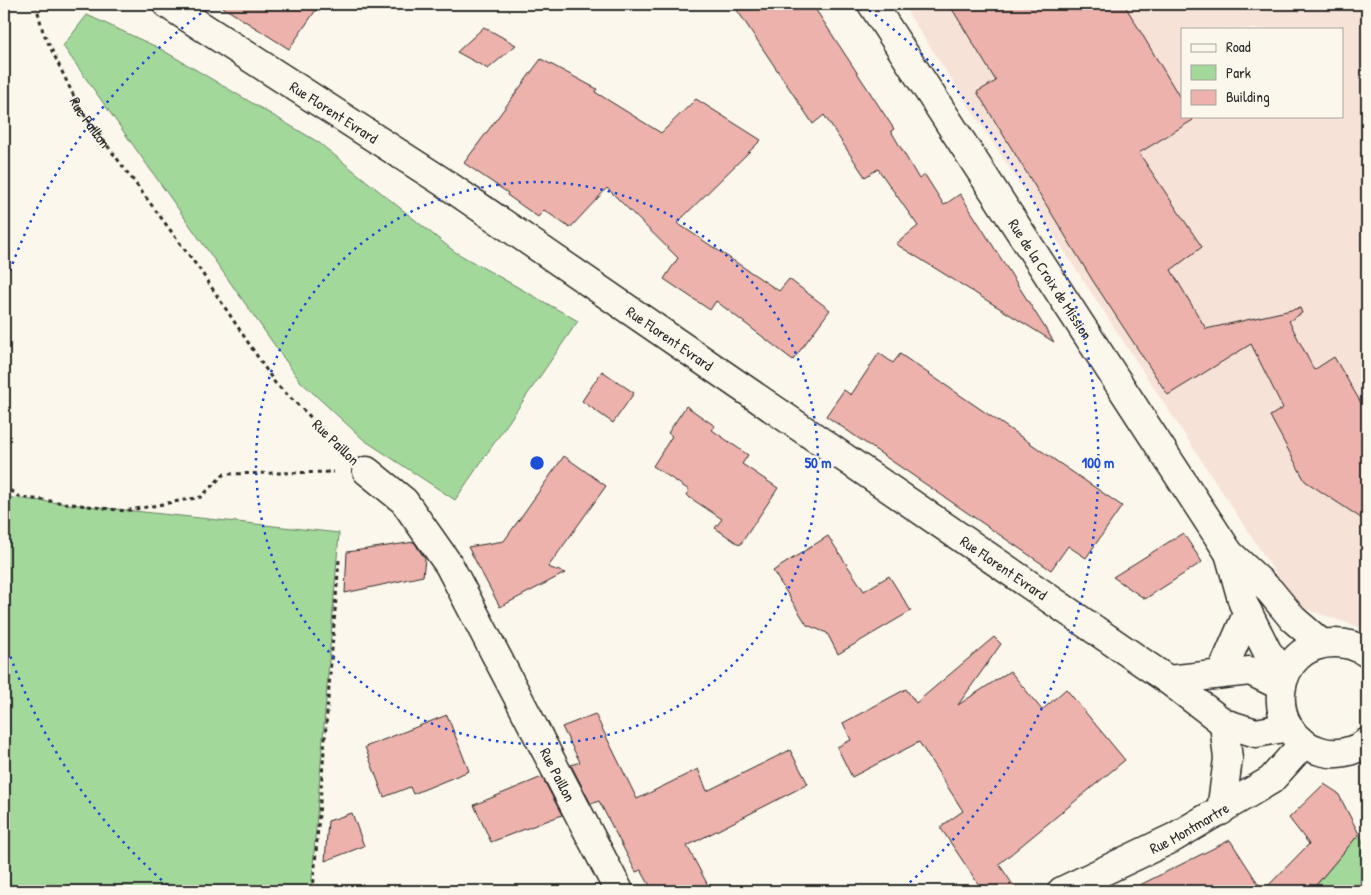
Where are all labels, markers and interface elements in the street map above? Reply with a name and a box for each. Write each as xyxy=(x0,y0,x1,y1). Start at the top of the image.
legend xyxy=(1181,28,1344,118)
text: Road xyxy=(1226,36,1251,57)
text: Park xyxy=(1226,62,1251,83)
street label: Rue Florent Evrard xyxy=(286,76,383,148)
text: Building xyxy=(1226,86,1270,107)
street label: Rue Paillon xyxy=(65,93,116,152)
street label: Rue de la Croix de Mission xyxy=(1004,215,1098,344)
street label: Rue Florent Evrard xyxy=(623,301,718,375)
street label: Rue Paillon xyxy=(308,414,364,470)
text: 50 m xyxy=(805,452,831,473)
text: 100 m xyxy=(1082,452,1114,473)
centre of rings xyxy=(528,454,546,472)
street label: Rue Florent Evrard xyxy=(956,530,1052,605)
street label: Rue Paillon xyxy=(535,744,581,805)
street label: Rue Montmartre xyxy=(1146,797,1233,858)

